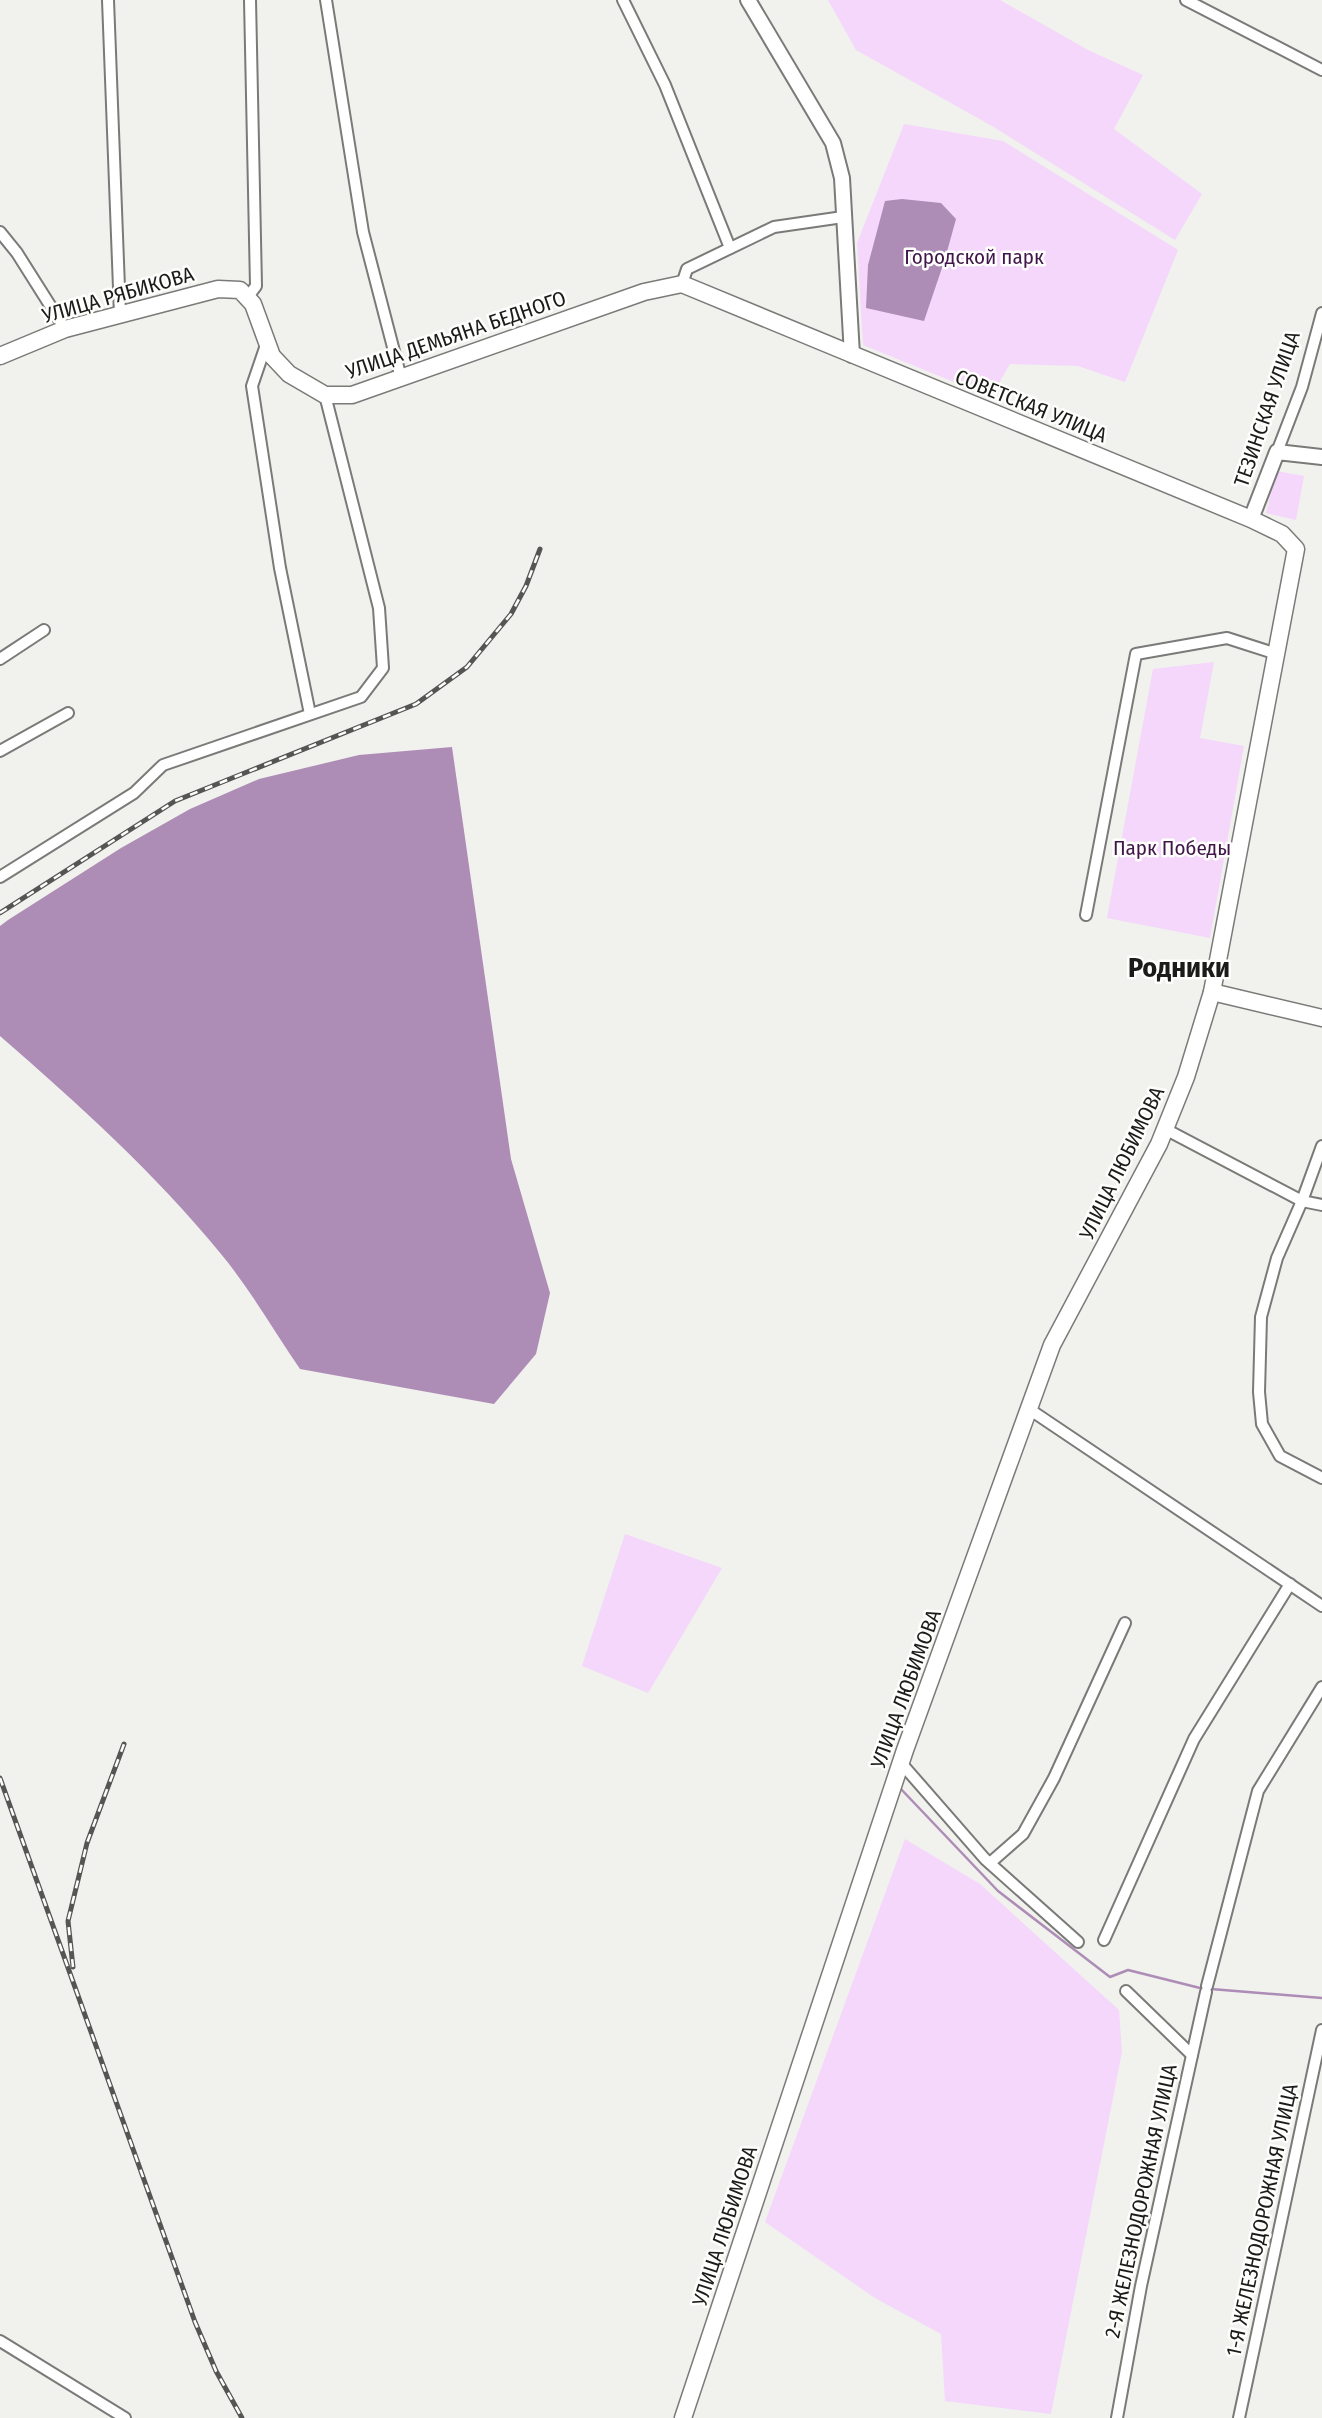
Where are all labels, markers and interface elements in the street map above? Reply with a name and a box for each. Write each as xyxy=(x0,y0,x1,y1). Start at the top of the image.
park label: Городской парк xyxy=(904,244,1044,270)
street label: УЛИЦА РЯБИКОВА xyxy=(38,261,197,329)
street label: УЛИЦА ДЕМЬЯНА БЕДНОГО xyxy=(342,285,570,385)
street label: ТЕЗИНСКАЯ УЛИЦА xyxy=(1228,328,1306,490)
street label: СОВЕТСКАЯ УЛИЦА xyxy=(951,364,1111,448)
park label: Парк Победы xyxy=(1113,835,1231,861)
district label: Родники xyxy=(1128,951,1230,984)
street label: УЛИЦА ЛЮБИМОВА xyxy=(1073,1082,1170,1245)
street label: УЛИЦА ЛЮБИМОВА xyxy=(865,1606,947,1773)
street label: 2-Я ЖЕЛЕЗНОДОРОЖНАЯ УЛИЦА xyxy=(1099,2062,1183,2340)
street label: 1-Я ЖЕЛЕЗНОДОРОЖНАЯ УЛИЦА xyxy=(1220,2081,1304,2359)
street label: УЛИЦА ЛЮБИМОВА xyxy=(687,2143,763,2310)

